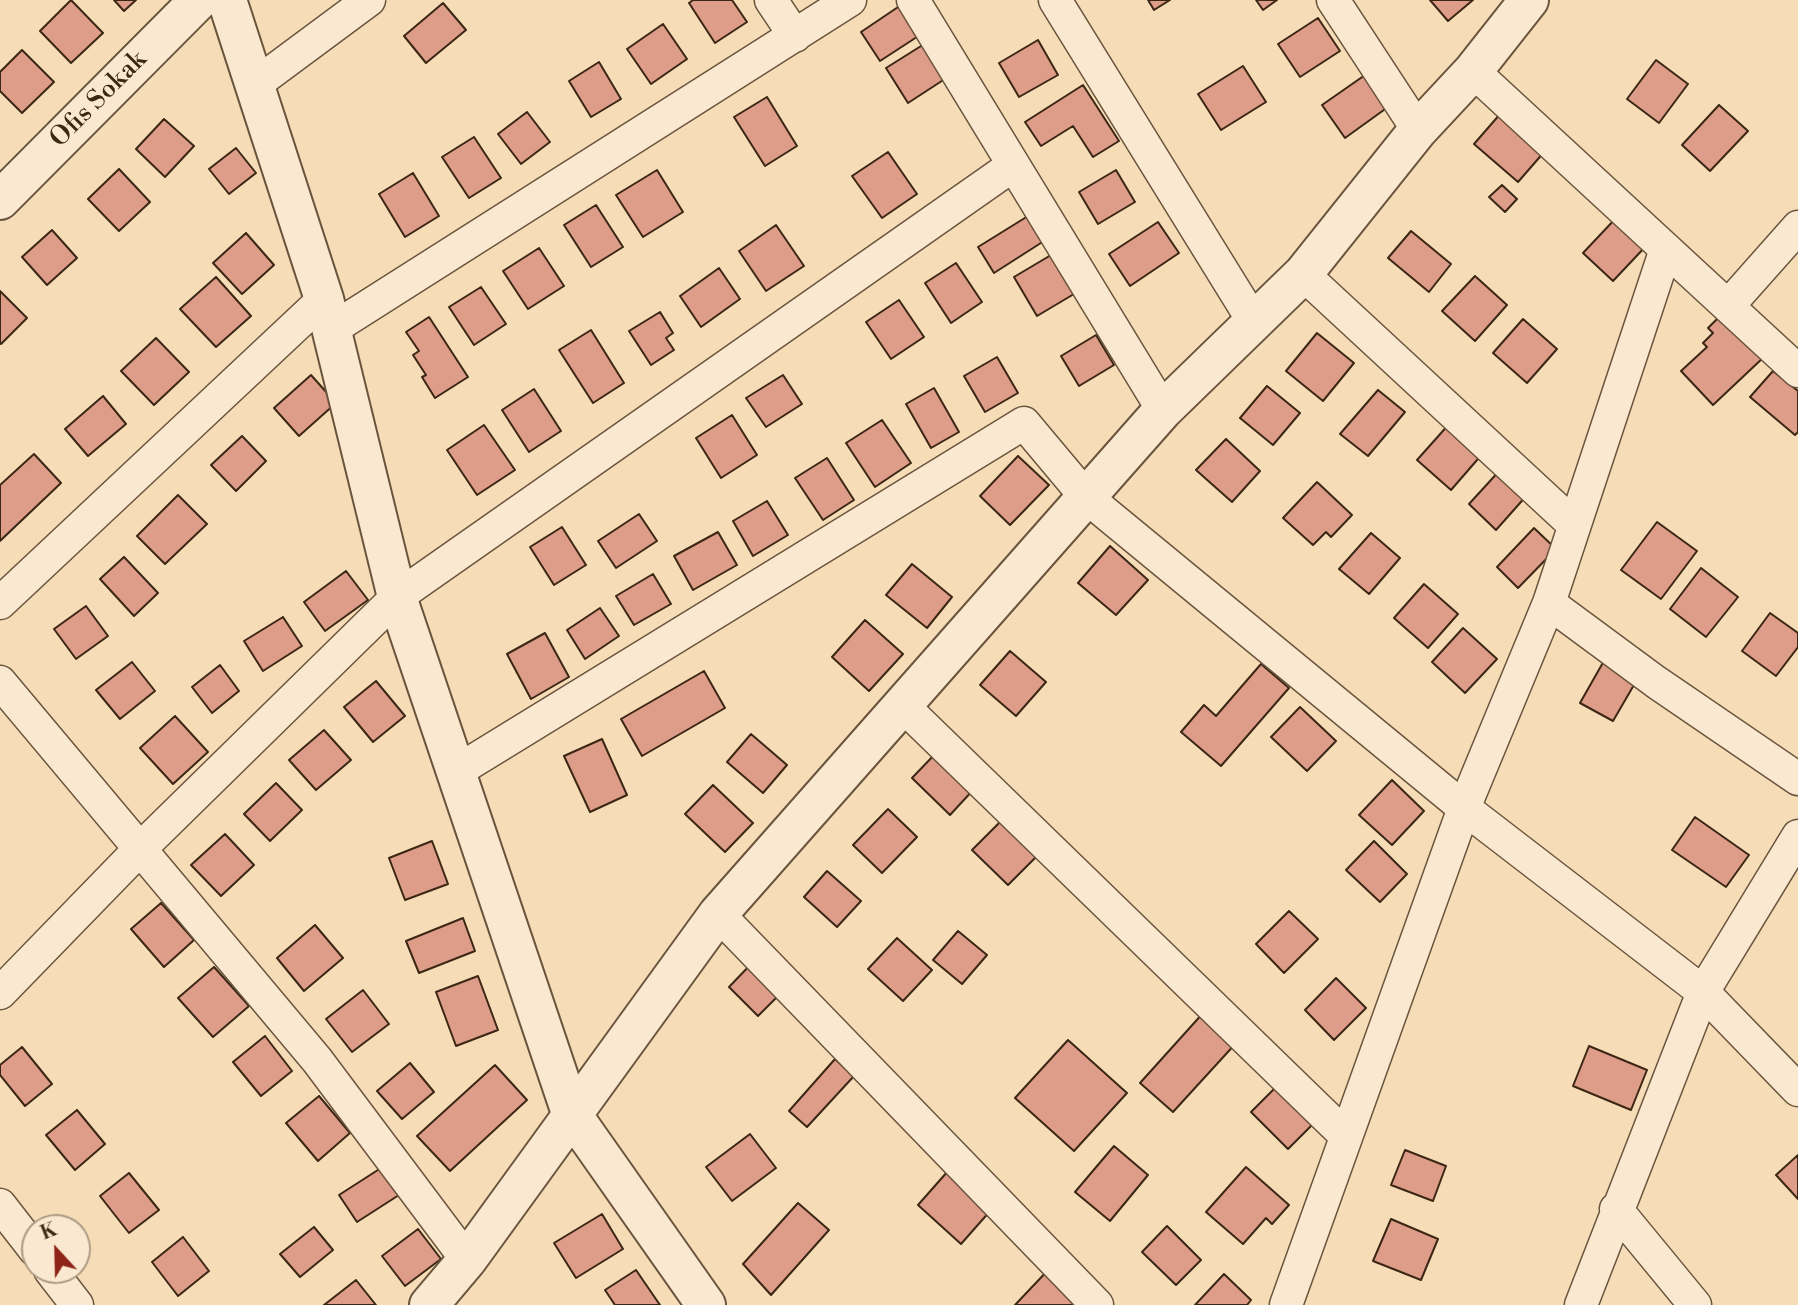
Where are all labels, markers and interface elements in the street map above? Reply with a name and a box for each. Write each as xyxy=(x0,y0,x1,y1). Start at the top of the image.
street label: Ofis Sokak xyxy=(44,45,154,155)
north arrow xyxy=(21,1214,91,1284)
text: K xyxy=(37,1217,61,1245)

